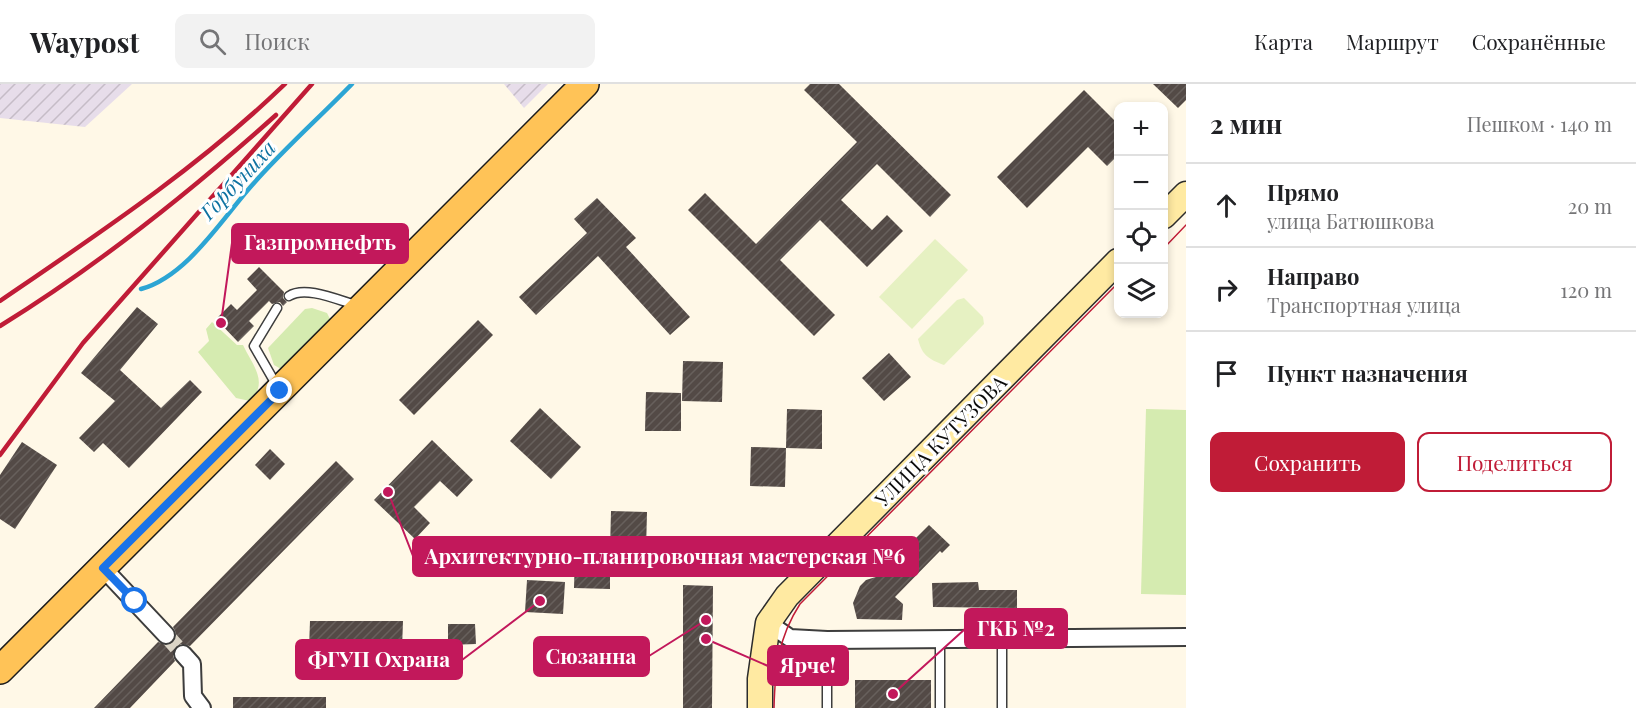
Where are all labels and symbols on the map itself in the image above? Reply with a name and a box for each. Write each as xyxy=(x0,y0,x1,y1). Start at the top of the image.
water label: Горбуниха xyxy=(192,133,281,225)
callout: Газпромнефть xyxy=(232,224,408,263)
text: Газпромнефть xyxy=(244,227,396,255)
street label: УЛИЦА КУТУЗОВА xyxy=(867,368,1012,513)
route end xyxy=(266,377,292,403)
callout: Архитектурно-планировочная мастерская №6 xyxy=(413,537,918,576)
text: Архитектурно-планировочная мастерская №6 xyxy=(424,541,906,569)
route start xyxy=(121,587,147,613)
callout: ГКБ №2 xyxy=(965,609,1067,648)
text: ГКБ №2 xyxy=(977,613,1055,641)
callout: Сюзанна xyxy=(534,637,649,676)
callout: ФГУП Охрана xyxy=(296,640,462,679)
text: Сюзанна xyxy=(546,641,637,669)
text: ФГУП Охрана xyxy=(308,644,450,672)
callout: Ярче! xyxy=(768,646,848,685)
text: Ярче! xyxy=(779,650,836,678)

